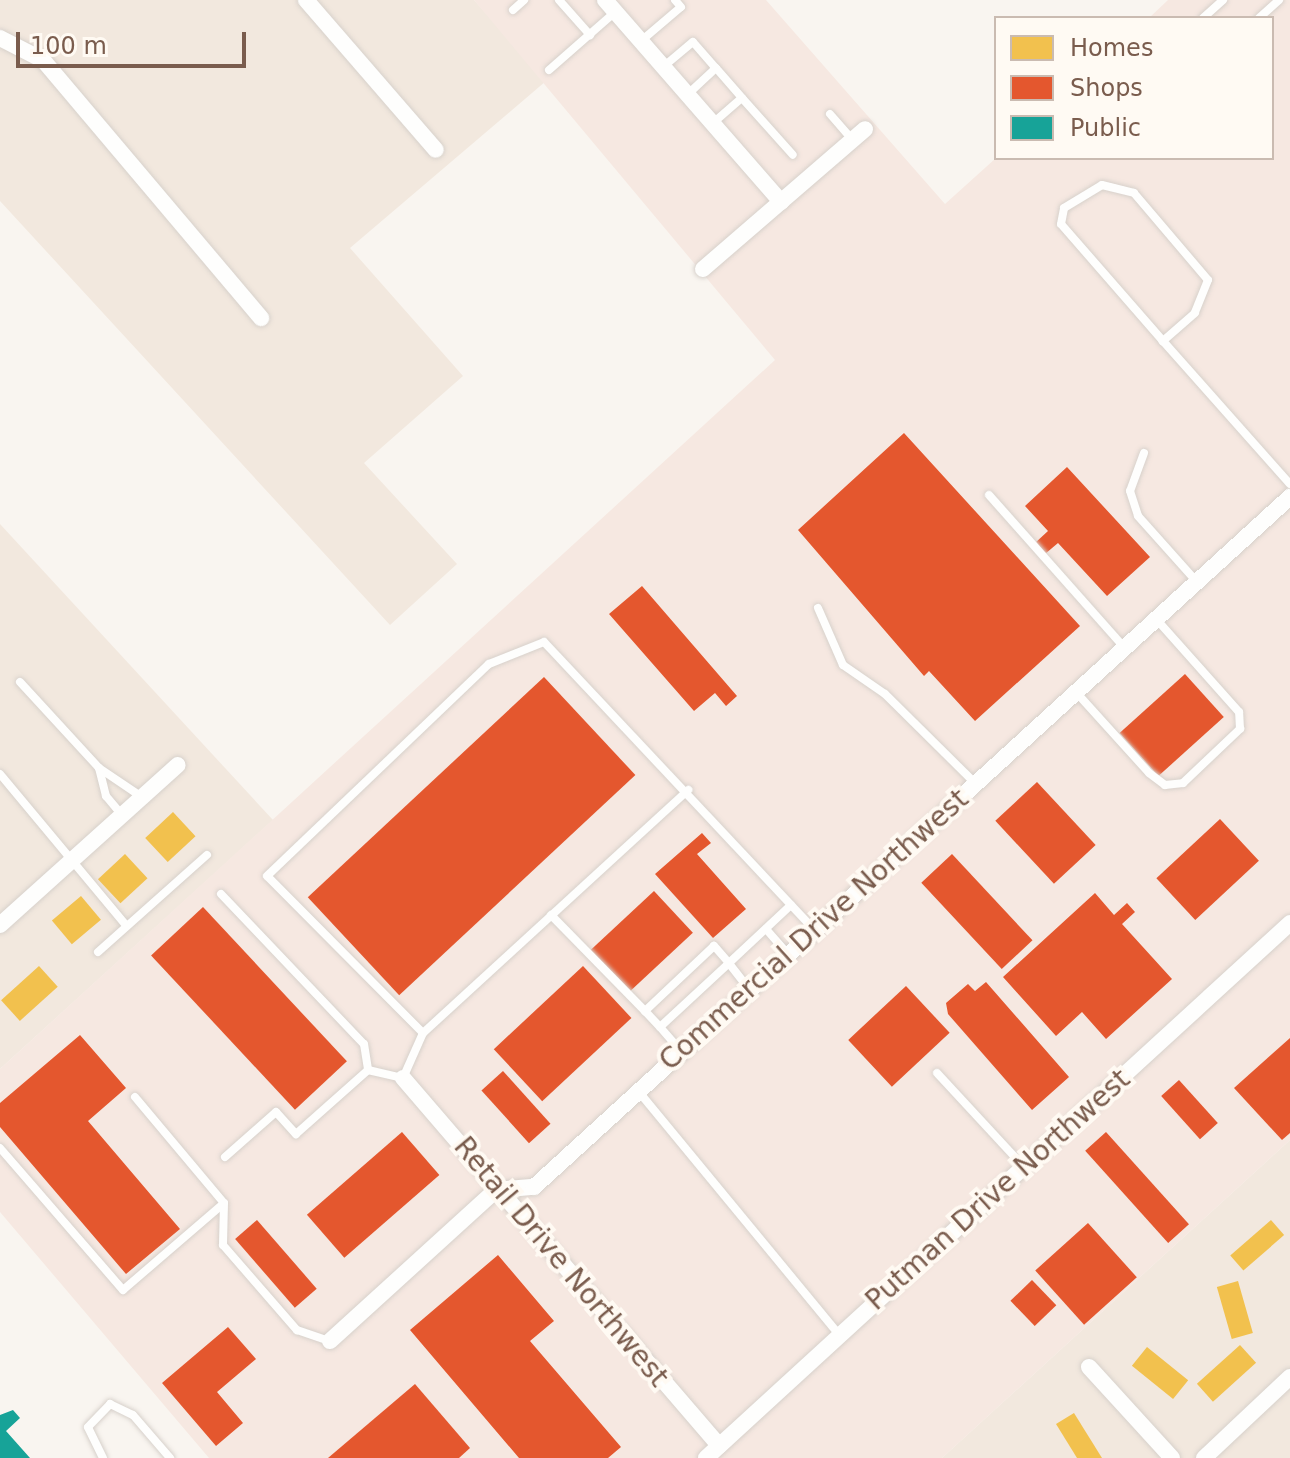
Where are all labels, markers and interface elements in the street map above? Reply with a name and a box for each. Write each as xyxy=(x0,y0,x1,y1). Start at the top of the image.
scale bar xyxy=(20,16,250,66)
legend xyxy=(994,16,1274,160)
text: 100 m xyxy=(30,32,107,60)
text: Homes xyxy=(1070,34,1153,62)
text: Shops xyxy=(1070,74,1143,102)
text: Public xyxy=(1070,114,1141,142)
street label: Commercial Drive Northwest xyxy=(653,782,975,1078)
street label: Putman Drive Northwest xyxy=(859,1063,1137,1317)
street label: Retail Drive Northwest xyxy=(447,1130,675,1394)

